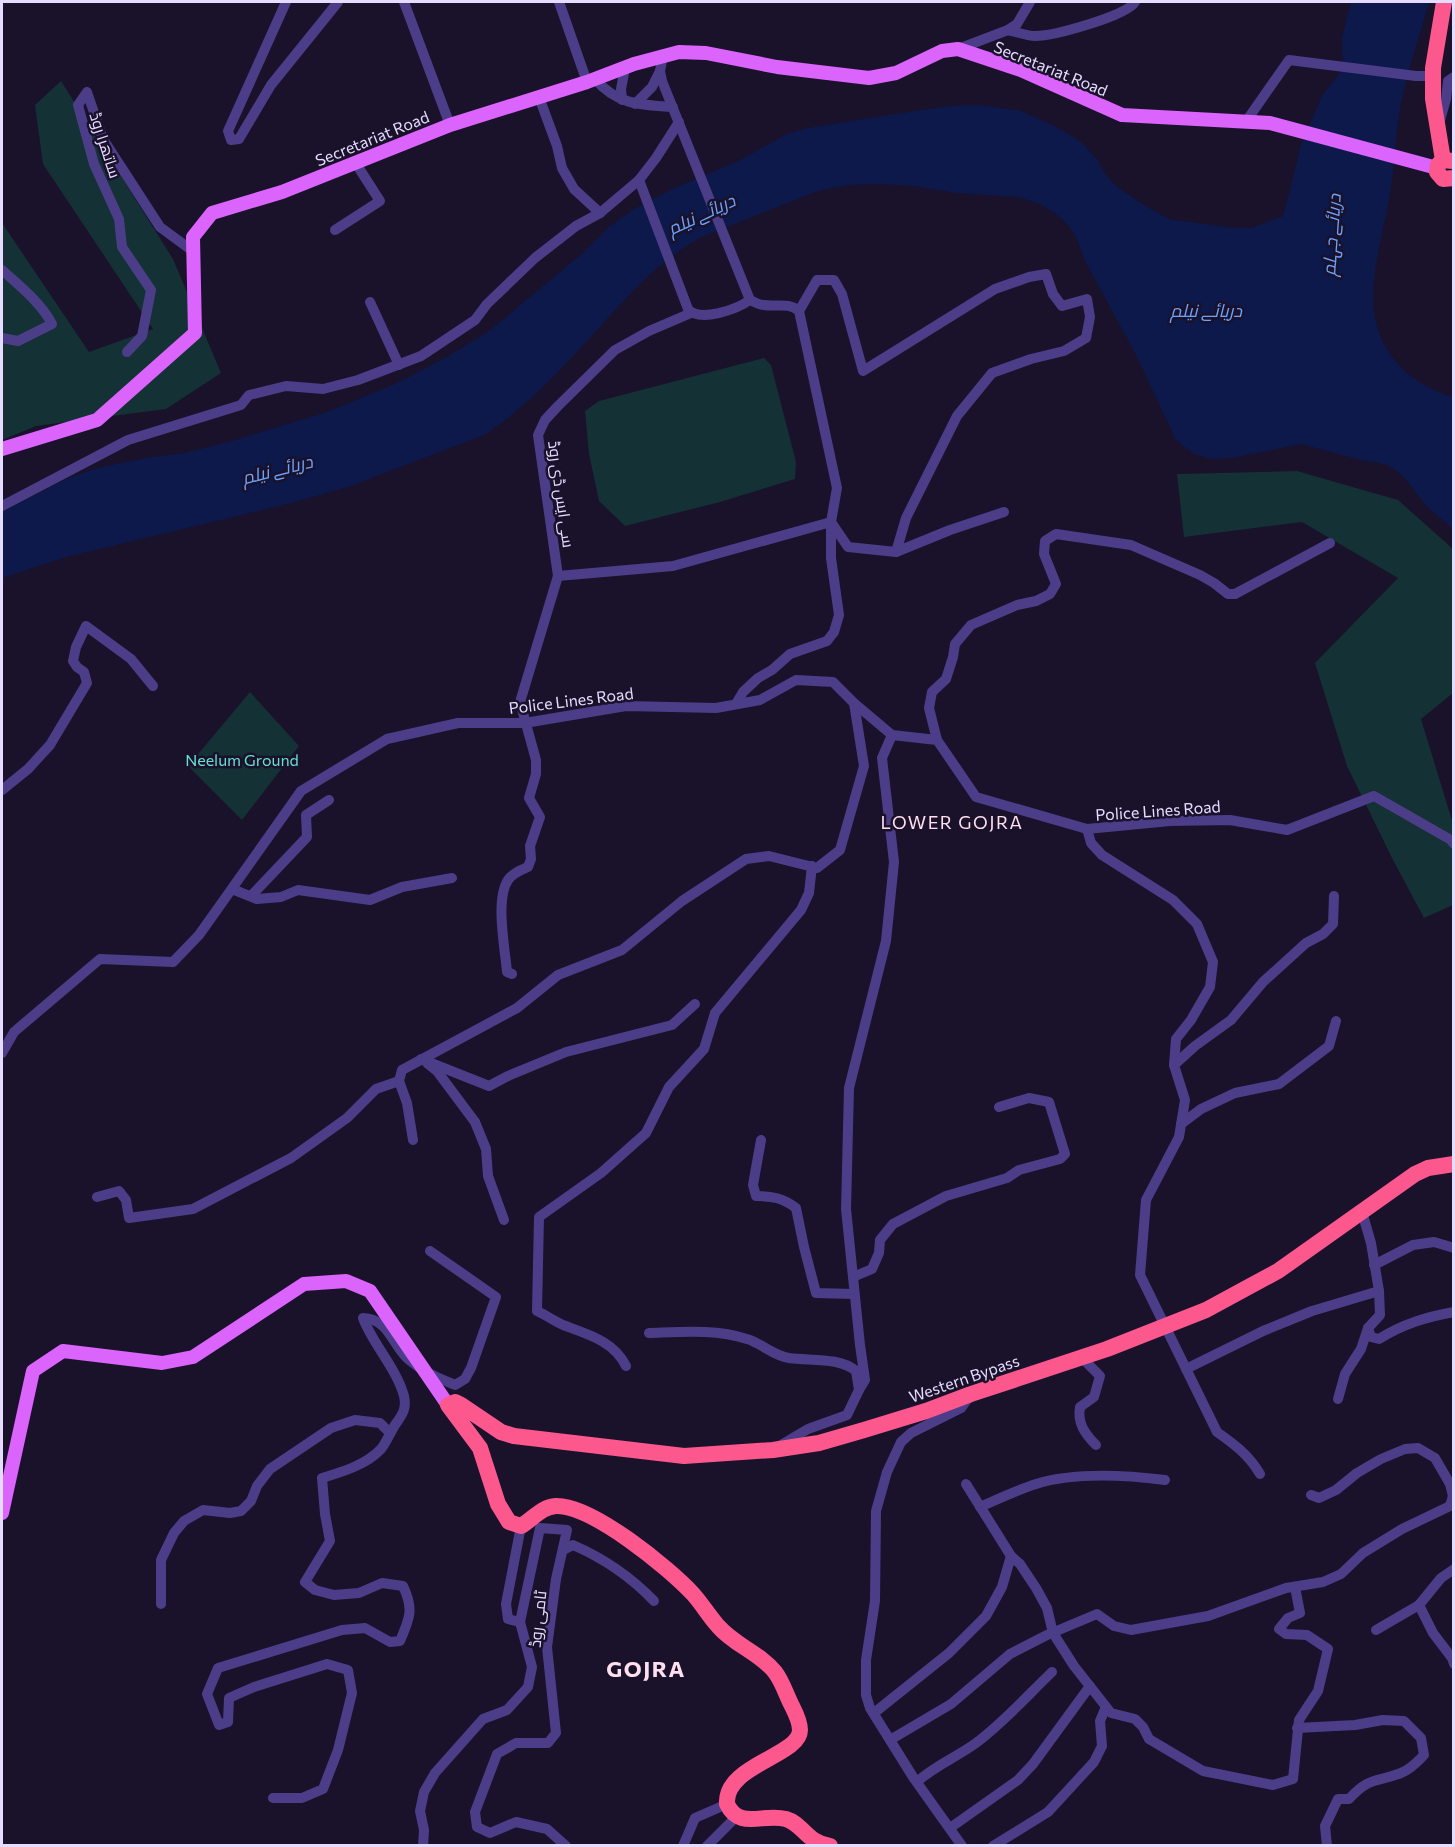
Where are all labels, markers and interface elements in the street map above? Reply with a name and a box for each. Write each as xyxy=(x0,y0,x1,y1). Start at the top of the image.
street label: Secretariat Road xyxy=(991,37,1111,99)
street label: Secretariat Road xyxy=(312,107,432,169)
street label: ساتھرا روڈ xyxy=(85,110,126,181)
water label: دریائے نیلم xyxy=(663,188,740,241)
water label: دریائے جہلم xyxy=(1317,192,1347,278)
water label: دریائے نیلم xyxy=(1169,299,1243,323)
street label: سی ایس ڈی روڈ xyxy=(543,439,579,549)
water label: دریائے نیلم xyxy=(238,449,316,491)
street label: Police Lines Road xyxy=(508,683,634,717)
park label: Neelum Ground xyxy=(185,750,299,769)
street label: Police Lines Road xyxy=(1095,796,1221,824)
district label: LOWER GOJRA xyxy=(881,811,1023,833)
street label: Western Bypass xyxy=(906,1350,1022,1406)
street label: ٹامی روڈ xyxy=(525,1589,551,1649)
district label: GOJRA xyxy=(606,1655,686,1682)

